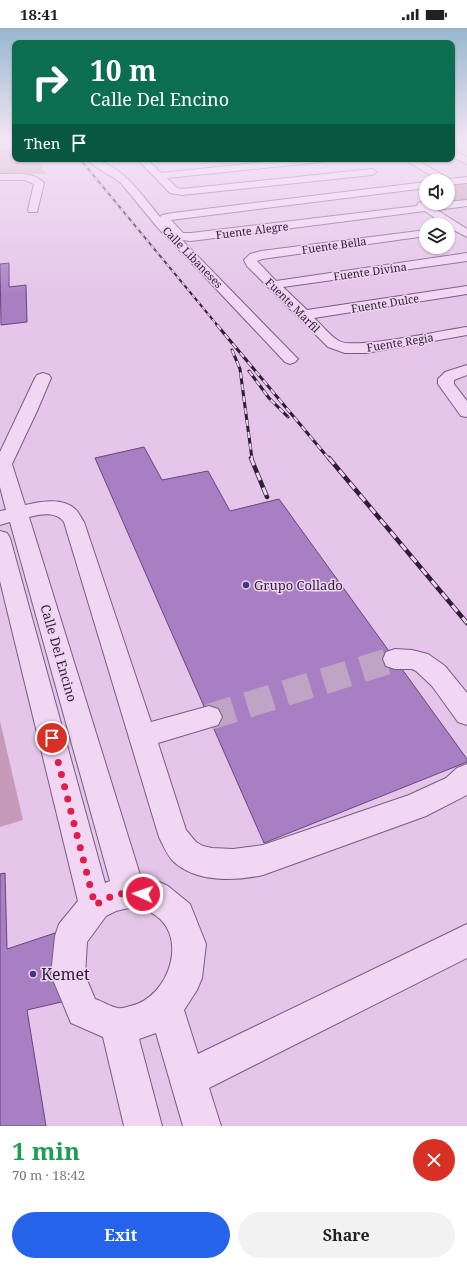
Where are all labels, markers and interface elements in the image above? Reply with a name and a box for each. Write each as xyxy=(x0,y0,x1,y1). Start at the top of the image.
text: 18:41 xyxy=(20,4,58,24)
text: 10 m xyxy=(90,51,157,89)
icon: right xyxy=(24,56,76,108)
text: Calle Del Encino xyxy=(90,87,229,111)
icon: arrive xyxy=(68,132,90,154)
text: Then xyxy=(24,133,60,153)
map controls xyxy=(419,174,455,254)
button: sound xyxy=(419,174,455,210)
street label: Fuente Alegre xyxy=(215,218,289,242)
button: layers xyxy=(419,218,455,254)
street label: Calle Libaneses xyxy=(160,223,226,291)
street label: Fuente Bella xyxy=(301,233,367,257)
street label: Fuente Divina xyxy=(332,258,408,284)
street label: Fuente Marfil xyxy=(262,274,324,336)
street label: Fuente Dulce xyxy=(350,290,420,316)
street label: Fuente Regia xyxy=(365,329,435,355)
place label: Grupo Collado xyxy=(254,576,343,594)
marker: Grupo Collado xyxy=(241,580,251,590)
street label: Calle Del Encino xyxy=(37,602,81,704)
pin xyxy=(35,721,69,755)
icon: arrive xyxy=(41,727,63,749)
position arrow xyxy=(122,873,164,915)
place label: Kemet xyxy=(41,963,90,985)
marker: Kemet xyxy=(28,969,38,979)
text: 1 min xyxy=(12,1134,80,1167)
button: close xyxy=(413,1139,455,1181)
text: 70 m · 18:42 xyxy=(12,1166,85,1184)
button: Exit xyxy=(12,1212,230,1258)
button: Share xyxy=(238,1212,455,1258)

